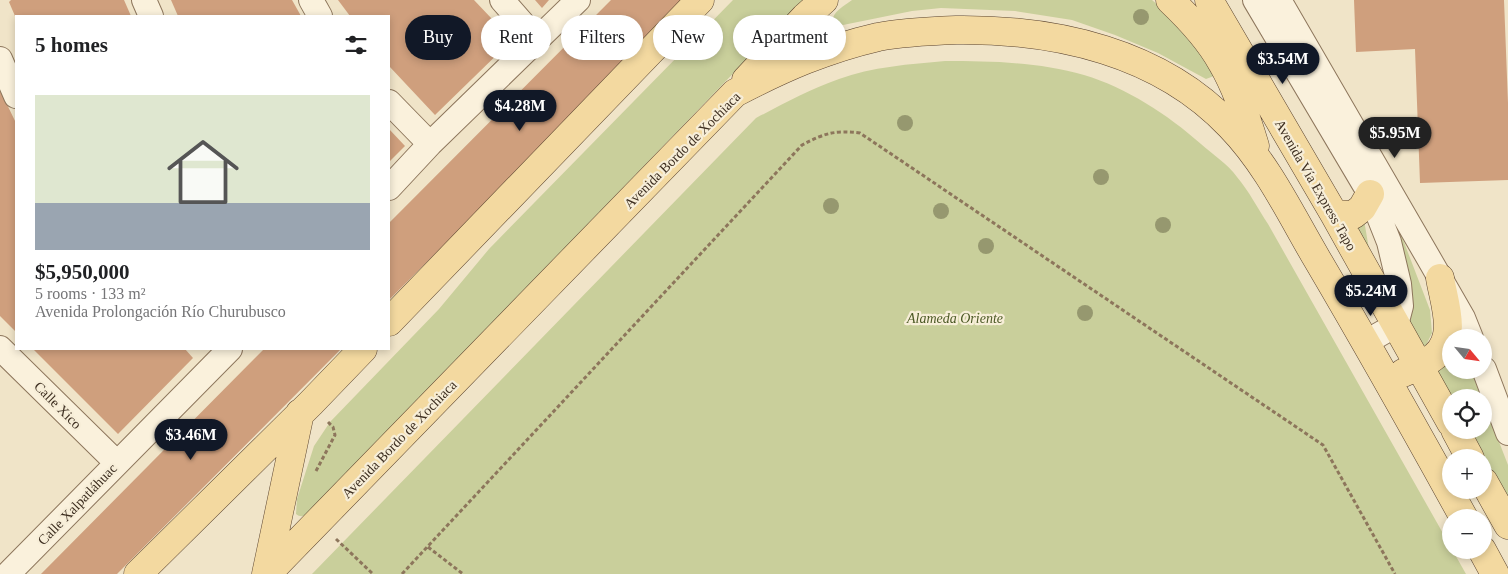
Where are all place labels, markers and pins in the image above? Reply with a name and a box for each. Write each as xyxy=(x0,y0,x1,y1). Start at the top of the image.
pin: $3.54M xyxy=(1242,42,1324,85)
pin: $4.28M xyxy=(479,90,561,132)
pin: $5.95M xyxy=(1354,116,1436,159)
pin: $5.24M xyxy=(1330,274,1412,317)
pin: $3.46M xyxy=(150,418,232,461)

